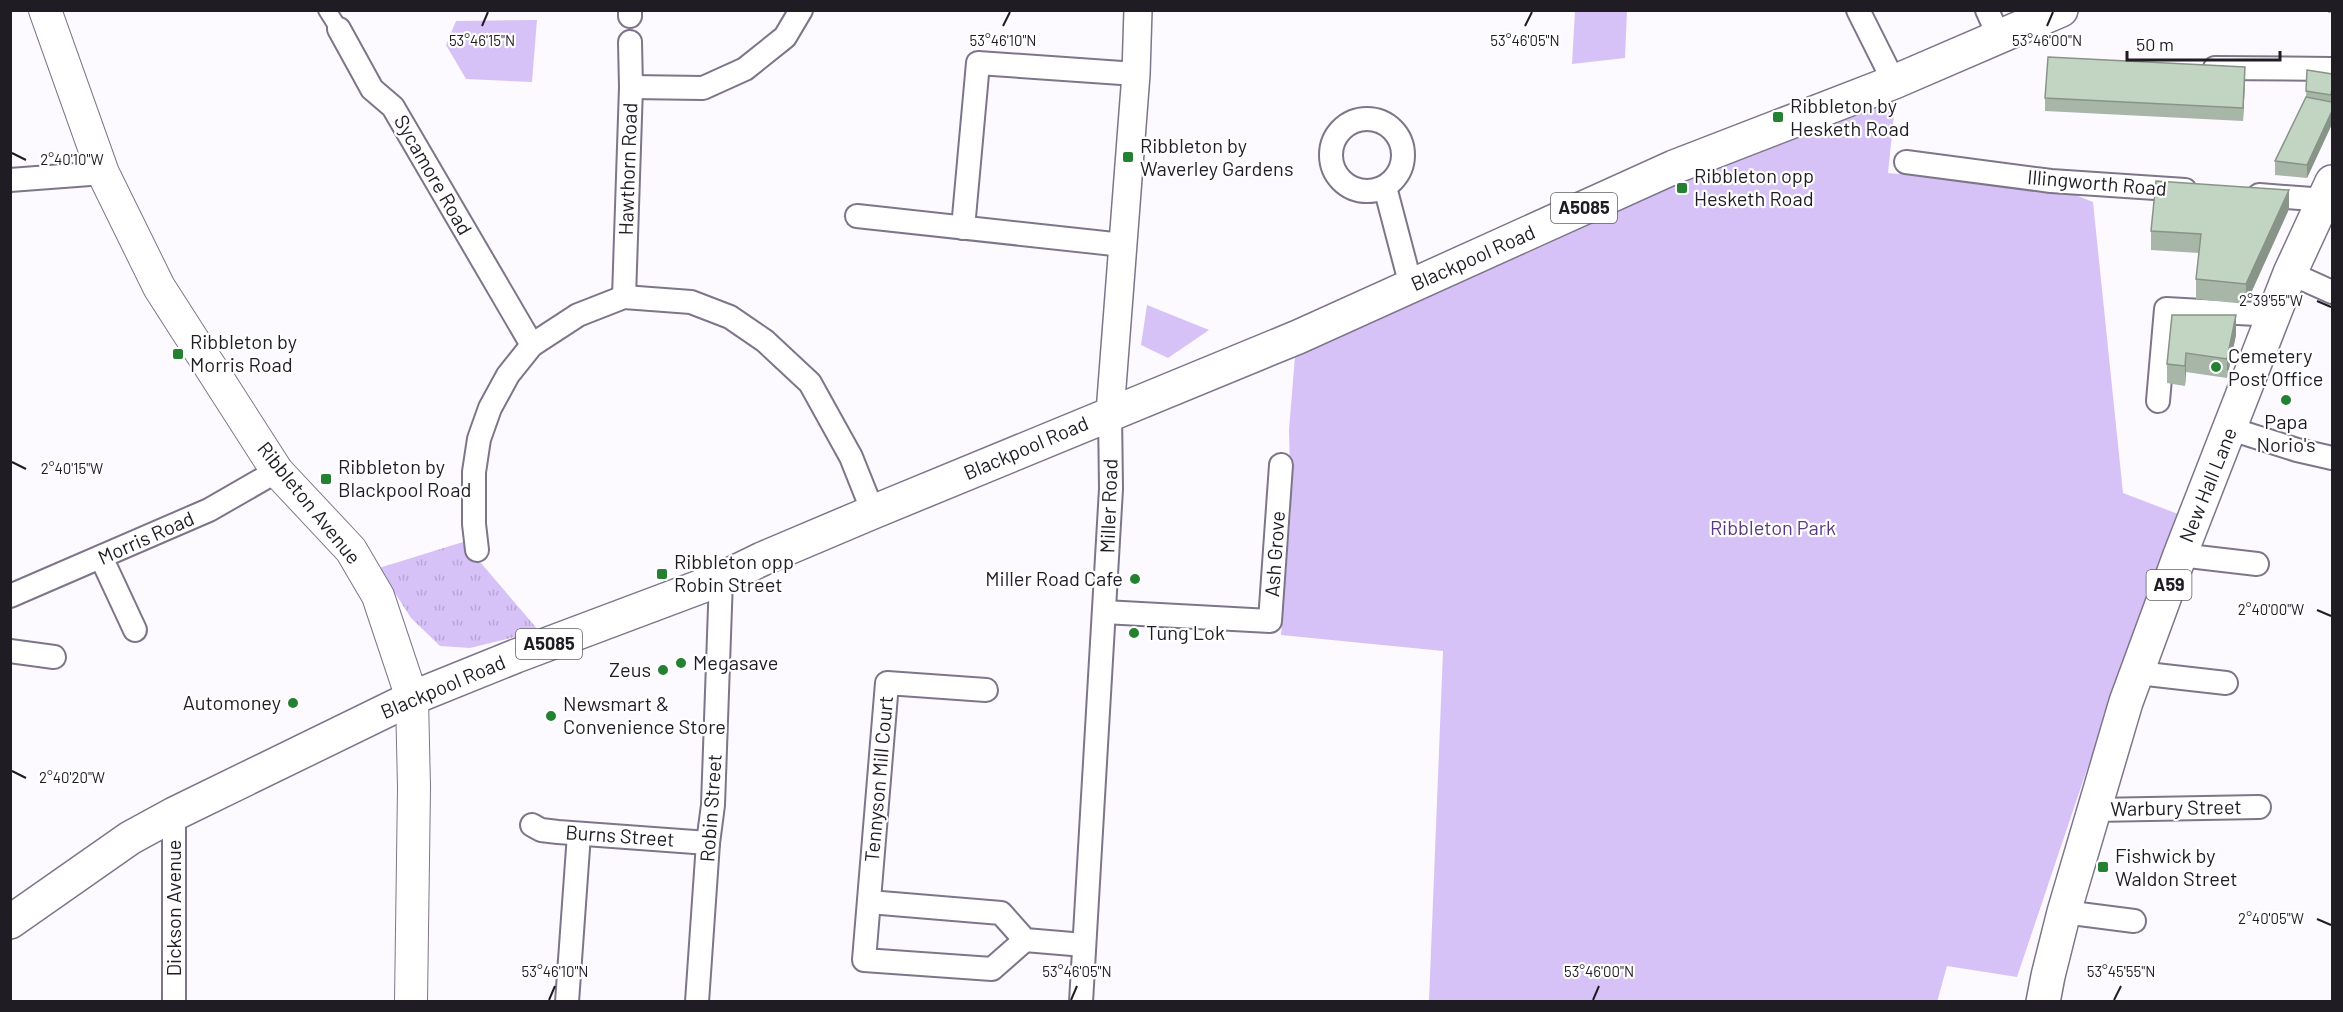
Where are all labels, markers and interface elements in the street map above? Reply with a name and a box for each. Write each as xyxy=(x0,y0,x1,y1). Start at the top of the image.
scale bar xyxy=(2127,24,2280,62)
text: 53°46'15"N xyxy=(449,31,515,49)
text: 53°46'10"N xyxy=(970,31,1036,49)
text: 53°46'05"N xyxy=(1490,31,1560,49)
text: 53°46'00"N xyxy=(2012,31,2082,49)
text: 50 m xyxy=(2136,33,2174,55)
place label: Ribbleton by Hesketh Road xyxy=(1790,93,1910,140)
street label: Hawthorn Road xyxy=(613,102,641,236)
street label: Sycamore Road xyxy=(390,110,478,239)
marker: Ribbleton by Hesketh Road xyxy=(1771,110,1785,124)
place label: Ribbleton by Waverley Gardens xyxy=(1140,133,1294,180)
text: 2°40'10"W xyxy=(40,150,104,168)
marker: Ribbleton by Waverley Gardens xyxy=(1121,150,1135,164)
place label: Ribbleton opp Hesketh Road xyxy=(1694,163,1814,210)
street label: Illingworth Road xyxy=(2026,164,2168,200)
marker: Ribbleton opp Hesketh Road xyxy=(1675,181,1689,195)
road number: A5085 xyxy=(1551,193,1617,223)
street label: Blackpool Road xyxy=(1407,219,1538,295)
text: 2°39'55"W xyxy=(2239,291,2303,309)
place label: Ribbleton by Morris Road xyxy=(190,329,297,376)
place label: Cemetery Post Office xyxy=(2228,343,2323,390)
marker: Ribbleton by Morris Road xyxy=(171,347,185,361)
marker: Cemetery Post Office xyxy=(2209,360,2223,374)
marker: Papa Norio's xyxy=(2279,393,2293,407)
place label: Papa Norio's xyxy=(2256,409,2316,456)
street label: Blackpool Road xyxy=(960,410,1092,484)
street label: New Hall Lane xyxy=(2173,424,2241,546)
street label: Ribbleton Avenue xyxy=(253,436,366,568)
place label: Ribbleton by Blackpool Road xyxy=(338,454,471,501)
street label: Miller Road xyxy=(1094,458,1122,554)
text: 2°40'15"W xyxy=(41,459,103,477)
marker: Ribbleton by Blackpool Road xyxy=(319,472,333,486)
street label: Morris Road xyxy=(94,505,197,569)
street label: Ash Grove xyxy=(1259,510,1289,598)
park label: Ribbleton Park xyxy=(1710,515,1836,539)
place label: Ribbleton opp Robin Street xyxy=(674,549,794,596)
place label: Miller Road Cafe xyxy=(985,566,1123,590)
marker: Ribbleton opp Robin Street xyxy=(655,567,669,581)
road number: A59 xyxy=(2146,570,2192,600)
marker: Miller Road Cafe xyxy=(1128,572,1142,586)
text: 2°40'00"W xyxy=(2238,600,2304,618)
place label: Tung Lok xyxy=(1146,620,1225,644)
marker: Tung Lok xyxy=(1127,626,1141,640)
road number: A5085 xyxy=(516,629,582,659)
street label: Blackpool Road xyxy=(377,649,509,723)
place label: Megasave xyxy=(693,650,778,674)
marker: Megasave xyxy=(674,656,688,670)
place label: Zeus xyxy=(609,657,651,681)
marker: Zeus xyxy=(656,663,670,677)
place label: Automoney xyxy=(183,690,281,714)
place label: Newsmart & Convenience Store xyxy=(563,691,726,738)
street label: Tennyson Mill Court xyxy=(859,695,897,863)
marker: Automoney xyxy=(286,696,300,710)
marker: Newsmart & Convenience Store xyxy=(544,709,558,723)
street label: Robin Street xyxy=(694,753,726,863)
text: 2°40'20"W xyxy=(39,768,105,786)
street label: Warbury Street xyxy=(2110,794,2242,820)
street label: Burns Street xyxy=(565,819,675,851)
street label: Dickson Avenue xyxy=(161,840,185,976)
place label: Fishwick by Waldon Street xyxy=(2115,843,2238,890)
marker: Fishwick by Waldon Street xyxy=(2096,860,2110,874)
text: 2°40'05"W xyxy=(2238,909,2304,927)
text: 53°46'10"N xyxy=(522,962,588,980)
text: 53°46'05"N xyxy=(1042,962,1112,980)
text: 53°46'00"N xyxy=(1564,962,1634,980)
text: 53°45'55"N xyxy=(2087,962,2155,980)

